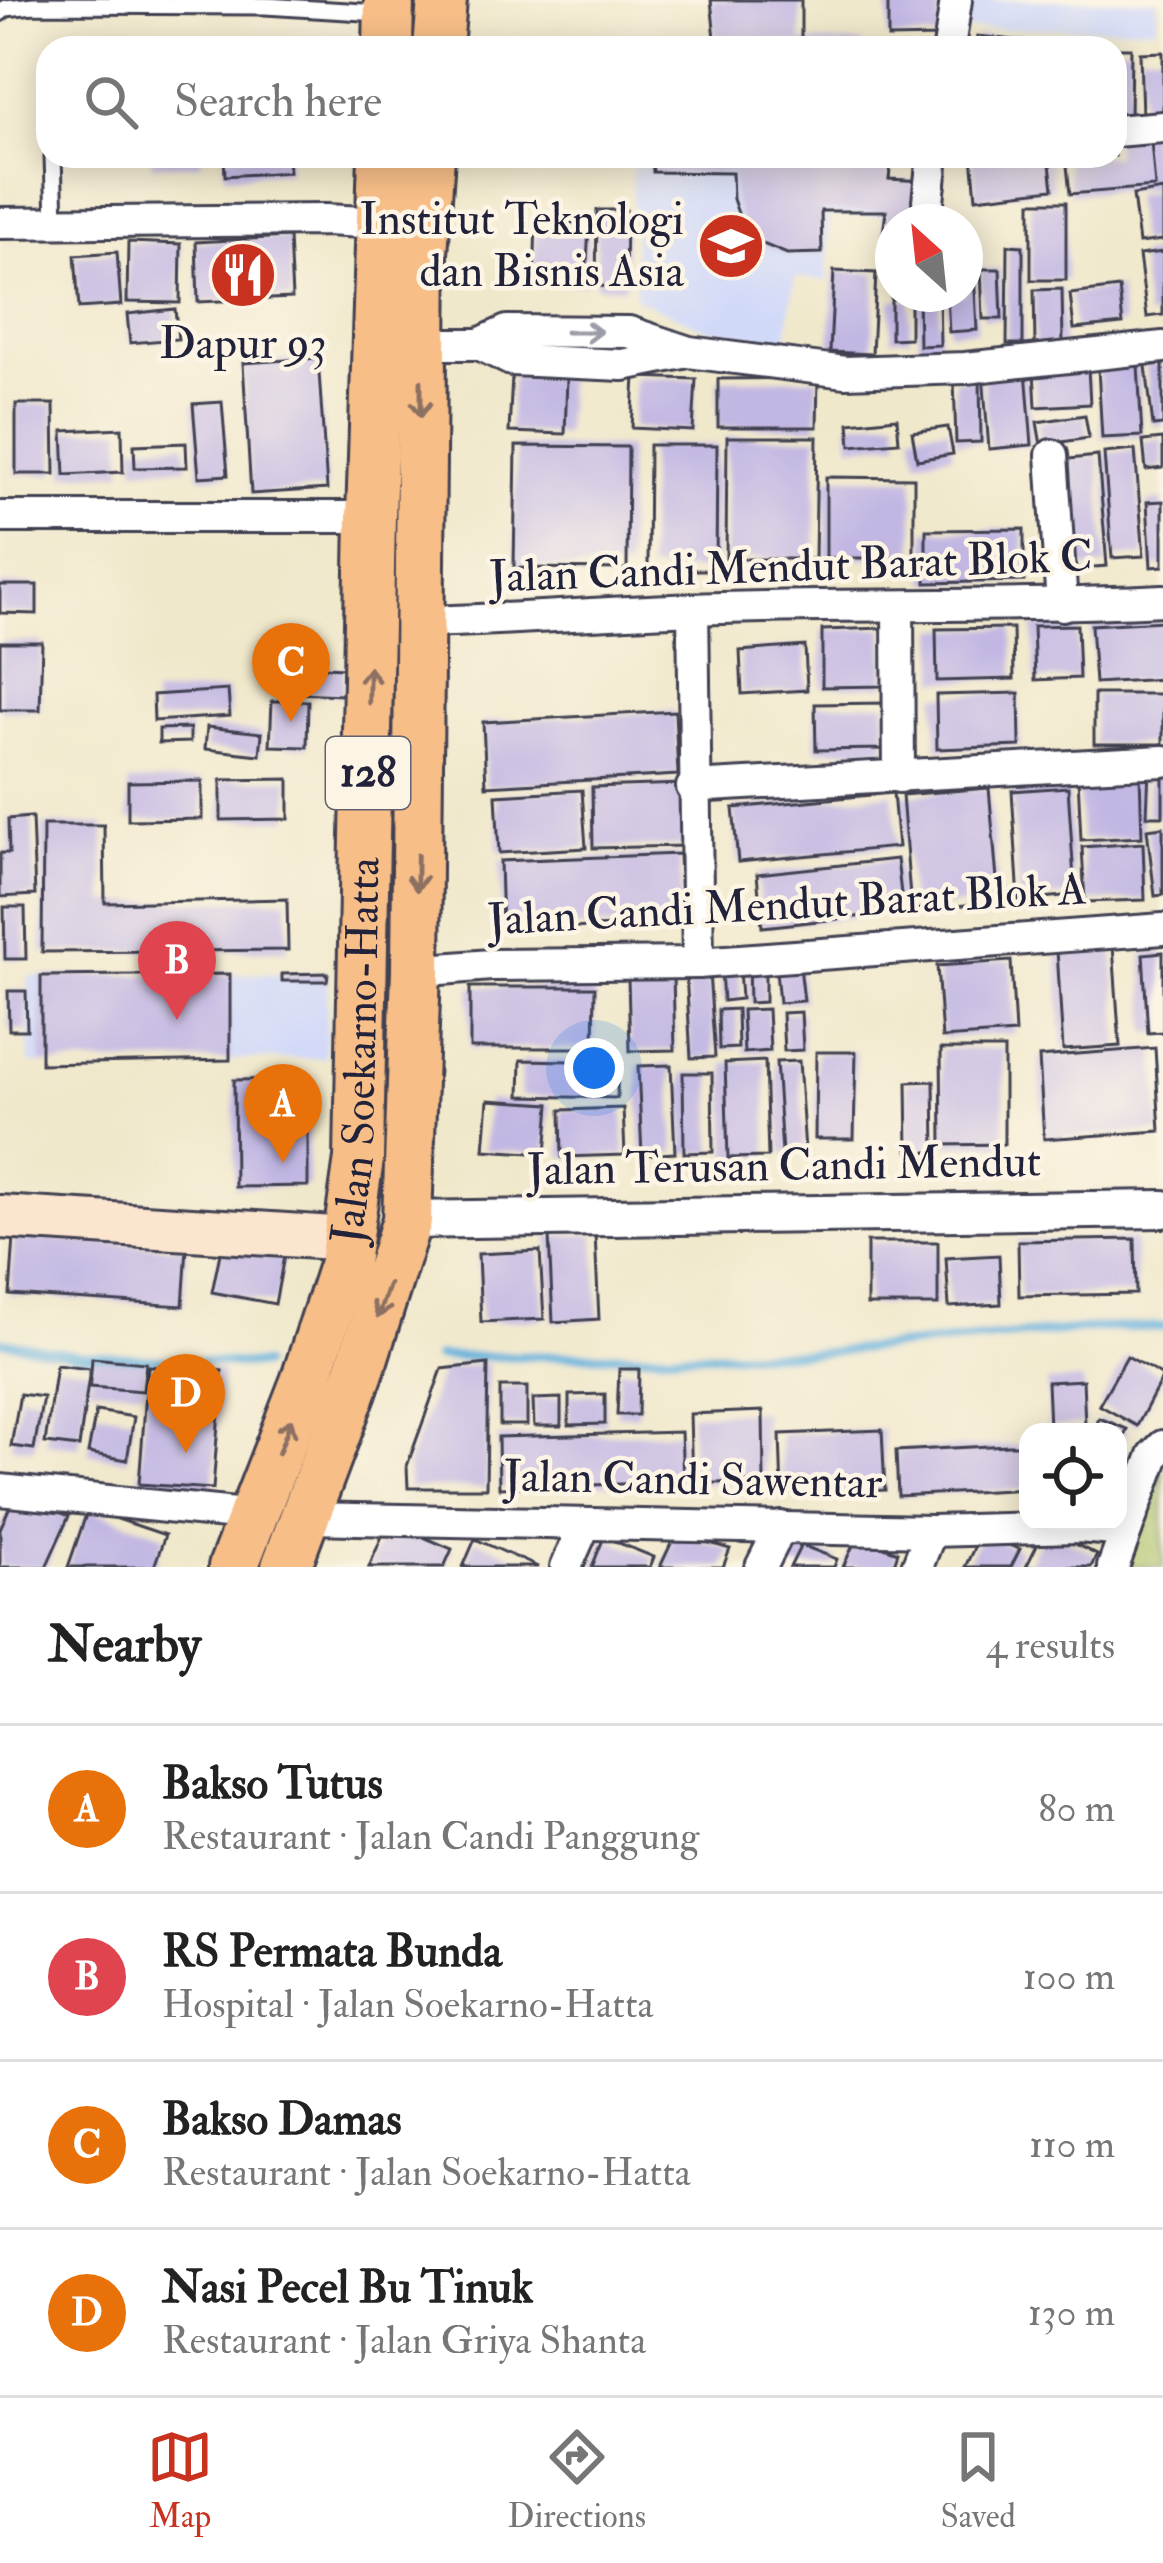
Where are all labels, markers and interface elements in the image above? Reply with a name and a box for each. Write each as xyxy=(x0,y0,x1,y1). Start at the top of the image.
search box xyxy=(36,36,1127,168)
icon: search xyxy=(78,69,144,135)
text: Search here xyxy=(174,74,382,130)
place label: Institut Teknologi dan Bisnis Asia xyxy=(360,192,684,300)
north arrow xyxy=(875,204,983,312)
school or university icon: Institut Teknologi dan Bisnis Asia xyxy=(696,211,766,281)
restaurant icon: Dapur 93 xyxy=(208,240,278,310)
place label: Dapur 93 xyxy=(159,316,327,372)
one-way arrow xyxy=(564,321,603,343)
one-way arrow xyxy=(410,379,433,418)
street label: Jalan Candi Mendut Barat Blok C xyxy=(486,528,1094,606)
pin: C xyxy=(252,623,330,722)
one-way arrow xyxy=(358,666,381,705)
road number: 128 xyxy=(326,737,410,809)
one-way arrow xyxy=(406,853,428,892)
street label: Jalan Soekarno-Hatta xyxy=(319,856,393,1250)
street label: Jalan Candi Mendut Barat Blok A xyxy=(484,861,1088,949)
pin: B xyxy=(138,921,216,1020)
your location xyxy=(564,1038,624,1098)
pin: A xyxy=(244,1064,322,1163)
street label: Jalan Terusan Candi Mendut xyxy=(524,1134,1042,1199)
one-way arrow xyxy=(371,1281,393,1319)
pin: D xyxy=(147,1354,225,1453)
one-way arrow xyxy=(276,1418,297,1455)
map controls xyxy=(1019,1423,1127,1531)
button: locate xyxy=(1019,1423,1127,1531)
street label: Jalan Candi Sawentar xyxy=(501,1449,883,1511)
text: Nearby xyxy=(48,1613,201,1677)
text: 4 results xyxy=(986,1621,1115,1670)
text: Bakso Tutus xyxy=(162,1756,383,1812)
text: A xyxy=(75,1784,99,1833)
text: 80 m xyxy=(1038,1784,1115,1833)
text: Restaurant · Jalan Candi Panggung xyxy=(162,1812,699,1861)
text: RS Permata Bunda xyxy=(162,1924,502,1980)
text: B xyxy=(74,1952,100,2001)
text: 100 m xyxy=(1023,1952,1115,2001)
text: Hospital · Jalan Soekarno-Hatta xyxy=(162,1980,654,2029)
text: Bakso Damas xyxy=(162,2092,402,2148)
text: C xyxy=(73,2120,101,2169)
text: 110 m xyxy=(1029,2120,1115,2169)
text: Restaurant · Jalan Soekarno-Hatta xyxy=(162,2148,691,2197)
text: Nasi Pecel Bu Tinuk xyxy=(162,2260,533,2316)
text: D xyxy=(71,2288,103,2337)
text: 130 m xyxy=(1028,2288,1115,2337)
text: Restaurant · Jalan Griya Shanta xyxy=(162,2316,646,2365)
tab: Map xyxy=(147,2424,213,2537)
tab: Directions xyxy=(508,2424,646,2537)
tab: Saved xyxy=(940,2424,1016,2537)

